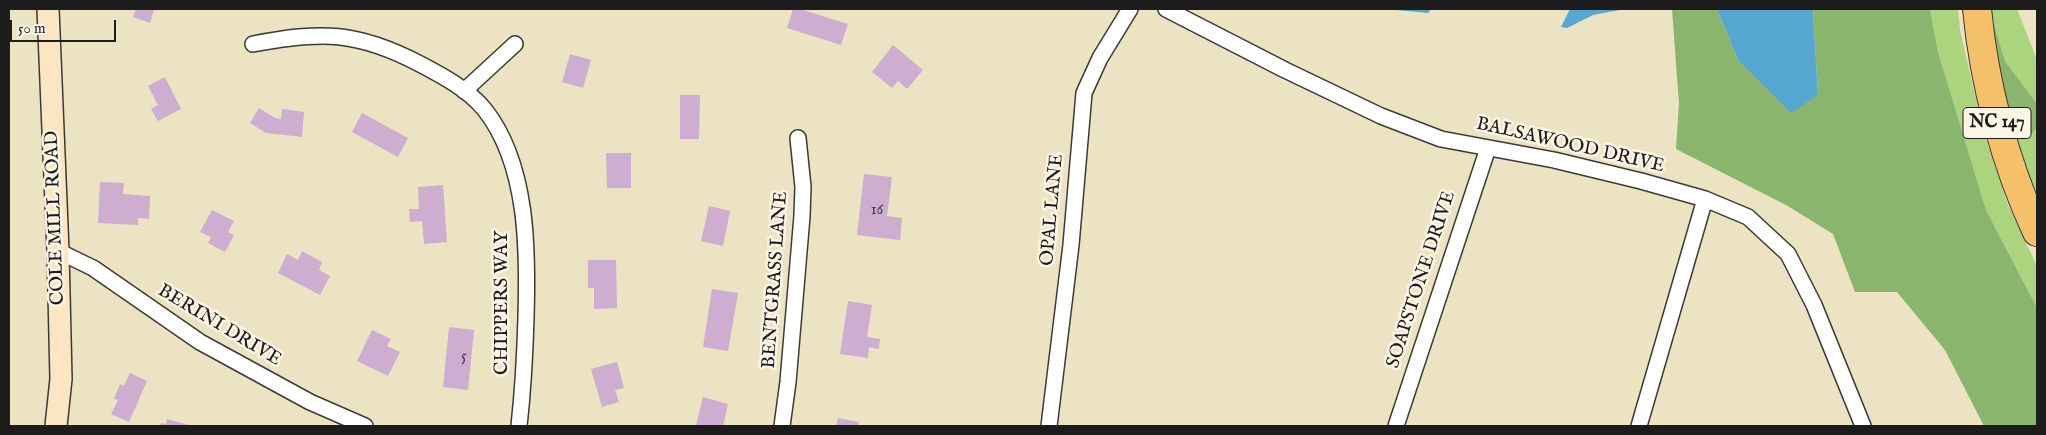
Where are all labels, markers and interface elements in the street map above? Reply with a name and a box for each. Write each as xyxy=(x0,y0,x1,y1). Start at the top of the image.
scale bar xyxy=(12,10,119,42)
text: 50 m xyxy=(18,19,46,38)
road number: NC 147 xyxy=(1963,108,2031,138)
street label: BALSAWOOD DRIVE xyxy=(1474,113,1666,179)
street label: COLE MILL ROAD xyxy=(42,130,70,306)
street label: OPAL LANE xyxy=(1037,153,1069,267)
street label: SOAPSTONE DRIVE xyxy=(1383,189,1461,371)
street label: BENTGRASS LANE xyxy=(758,191,794,369)
house number: 16 xyxy=(871,201,883,221)
street label: CHIPPERS WAY xyxy=(492,231,514,375)
street label: BERINI DRIVE xyxy=(153,280,285,372)
house number: 5 xyxy=(461,348,467,368)

